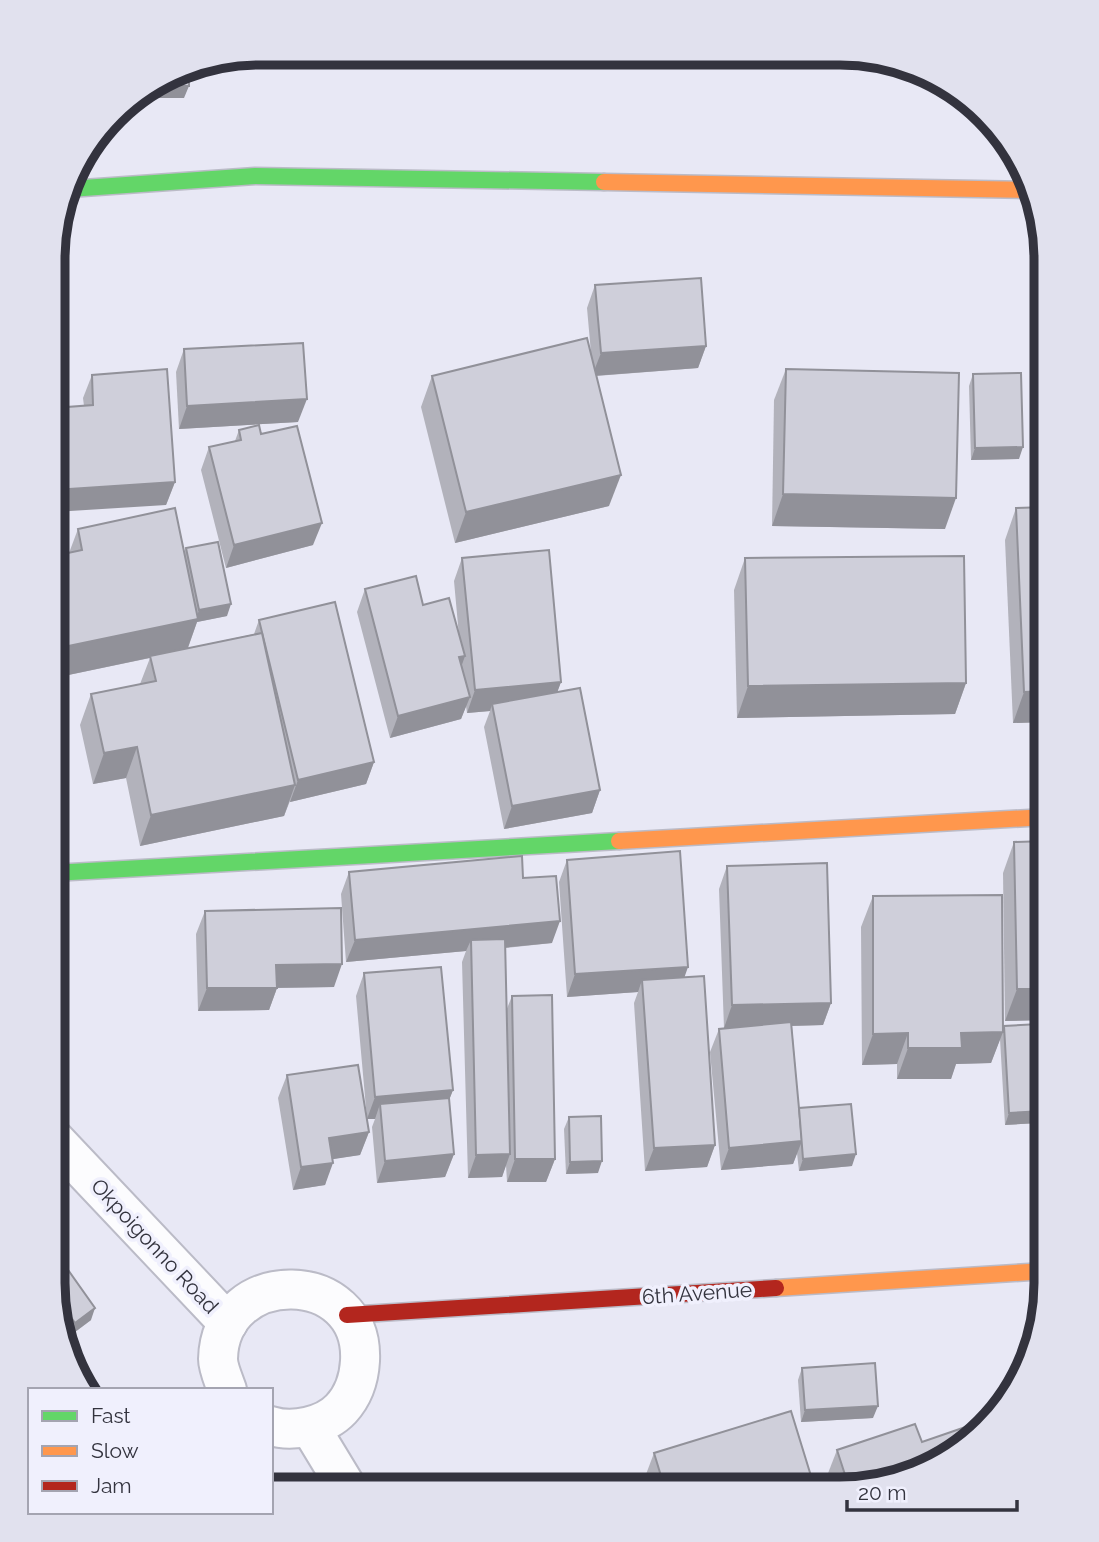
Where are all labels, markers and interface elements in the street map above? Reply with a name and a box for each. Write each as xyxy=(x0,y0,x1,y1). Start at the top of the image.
street label: Okpoigonno Road xyxy=(86,1173,224,1319)
street label: 6th Avenue xyxy=(641,1277,753,1309)
legend xyxy=(28,1388,273,1514)
text: Fast xyxy=(91,1403,131,1428)
text: Slow xyxy=(91,1438,139,1463)
scale bar xyxy=(847,1468,1017,1512)
text: Jam xyxy=(91,1473,132,1498)
text: 20 m xyxy=(858,1480,906,1505)

